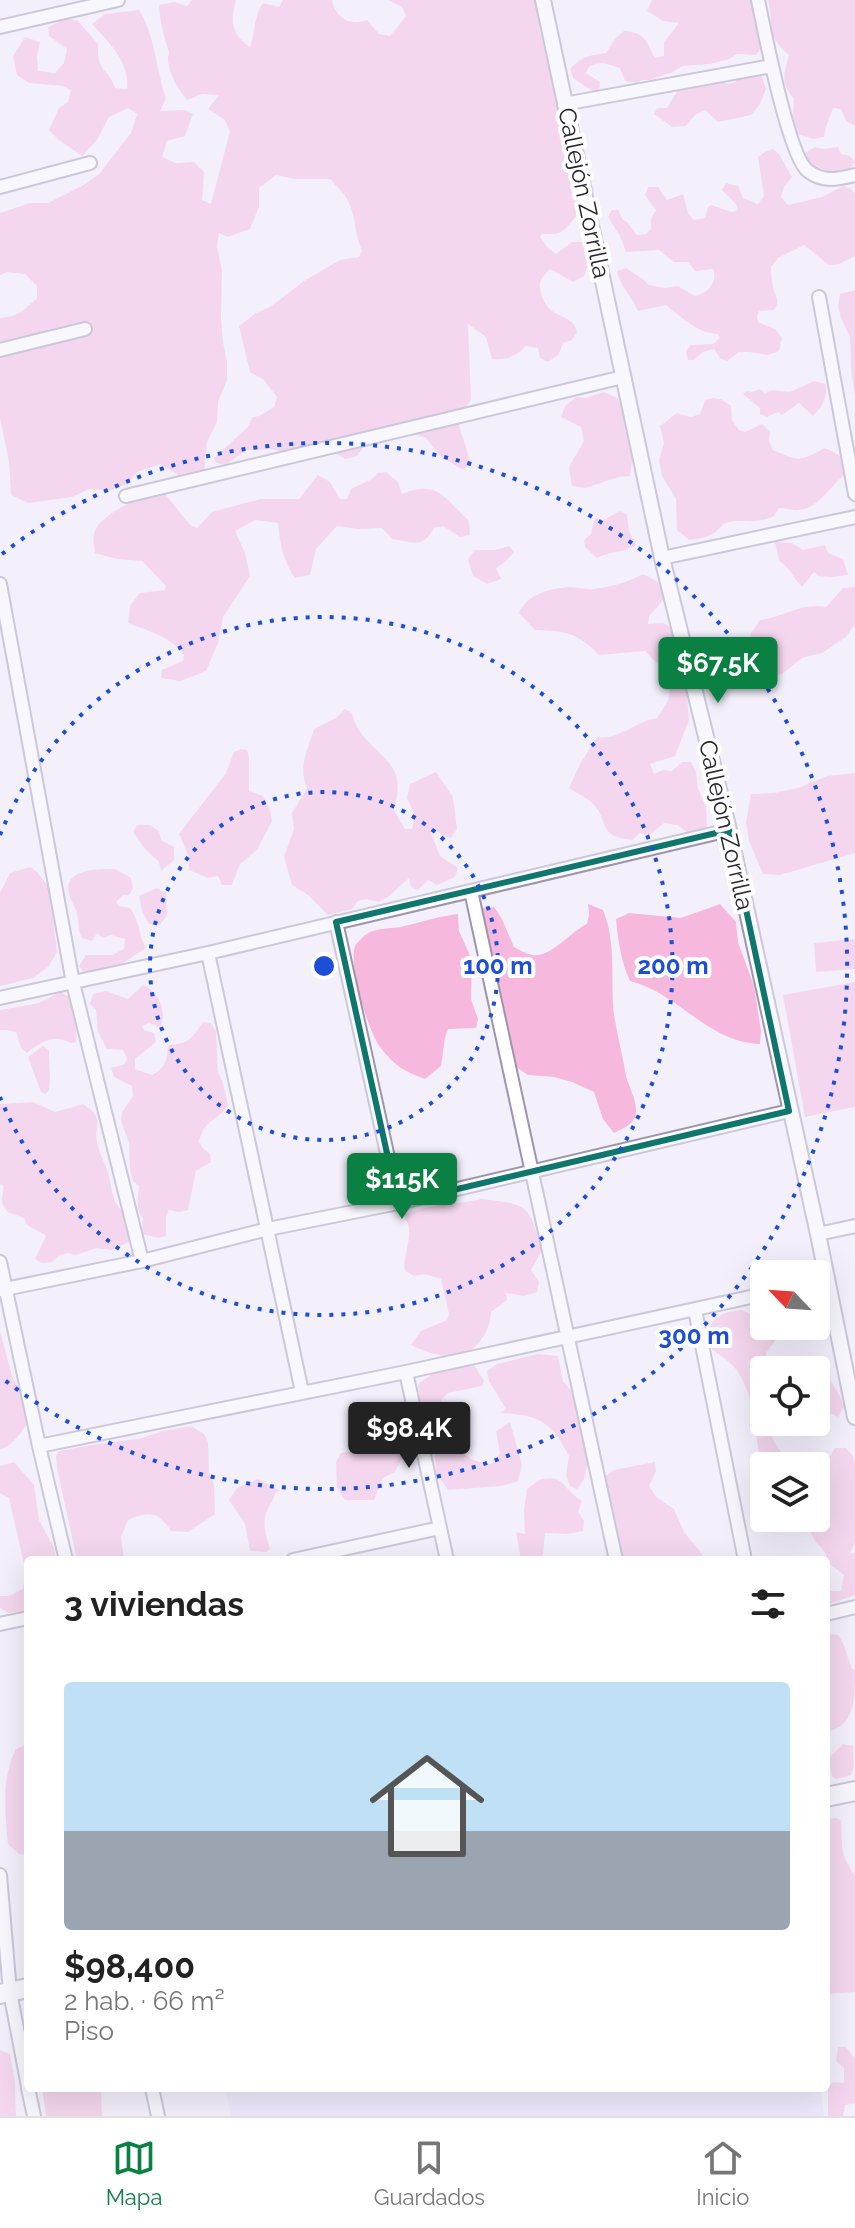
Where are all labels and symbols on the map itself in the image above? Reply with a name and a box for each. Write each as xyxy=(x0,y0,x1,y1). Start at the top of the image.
street label: Callejón Zorrilla xyxy=(552,105,617,281)
pin: $67.5K xyxy=(653,637,783,705)
street label: Callejón Zorrilla xyxy=(693,737,760,913)
text: 100 m xyxy=(463,951,533,980)
text: 200 m xyxy=(637,951,709,980)
centre of rings xyxy=(310,952,338,980)
pin: $115K xyxy=(346,1153,458,1221)
north arrow xyxy=(750,1260,830,1340)
text: 300 m xyxy=(659,1321,729,1350)
pin: $98.4K xyxy=(344,1402,474,1470)

